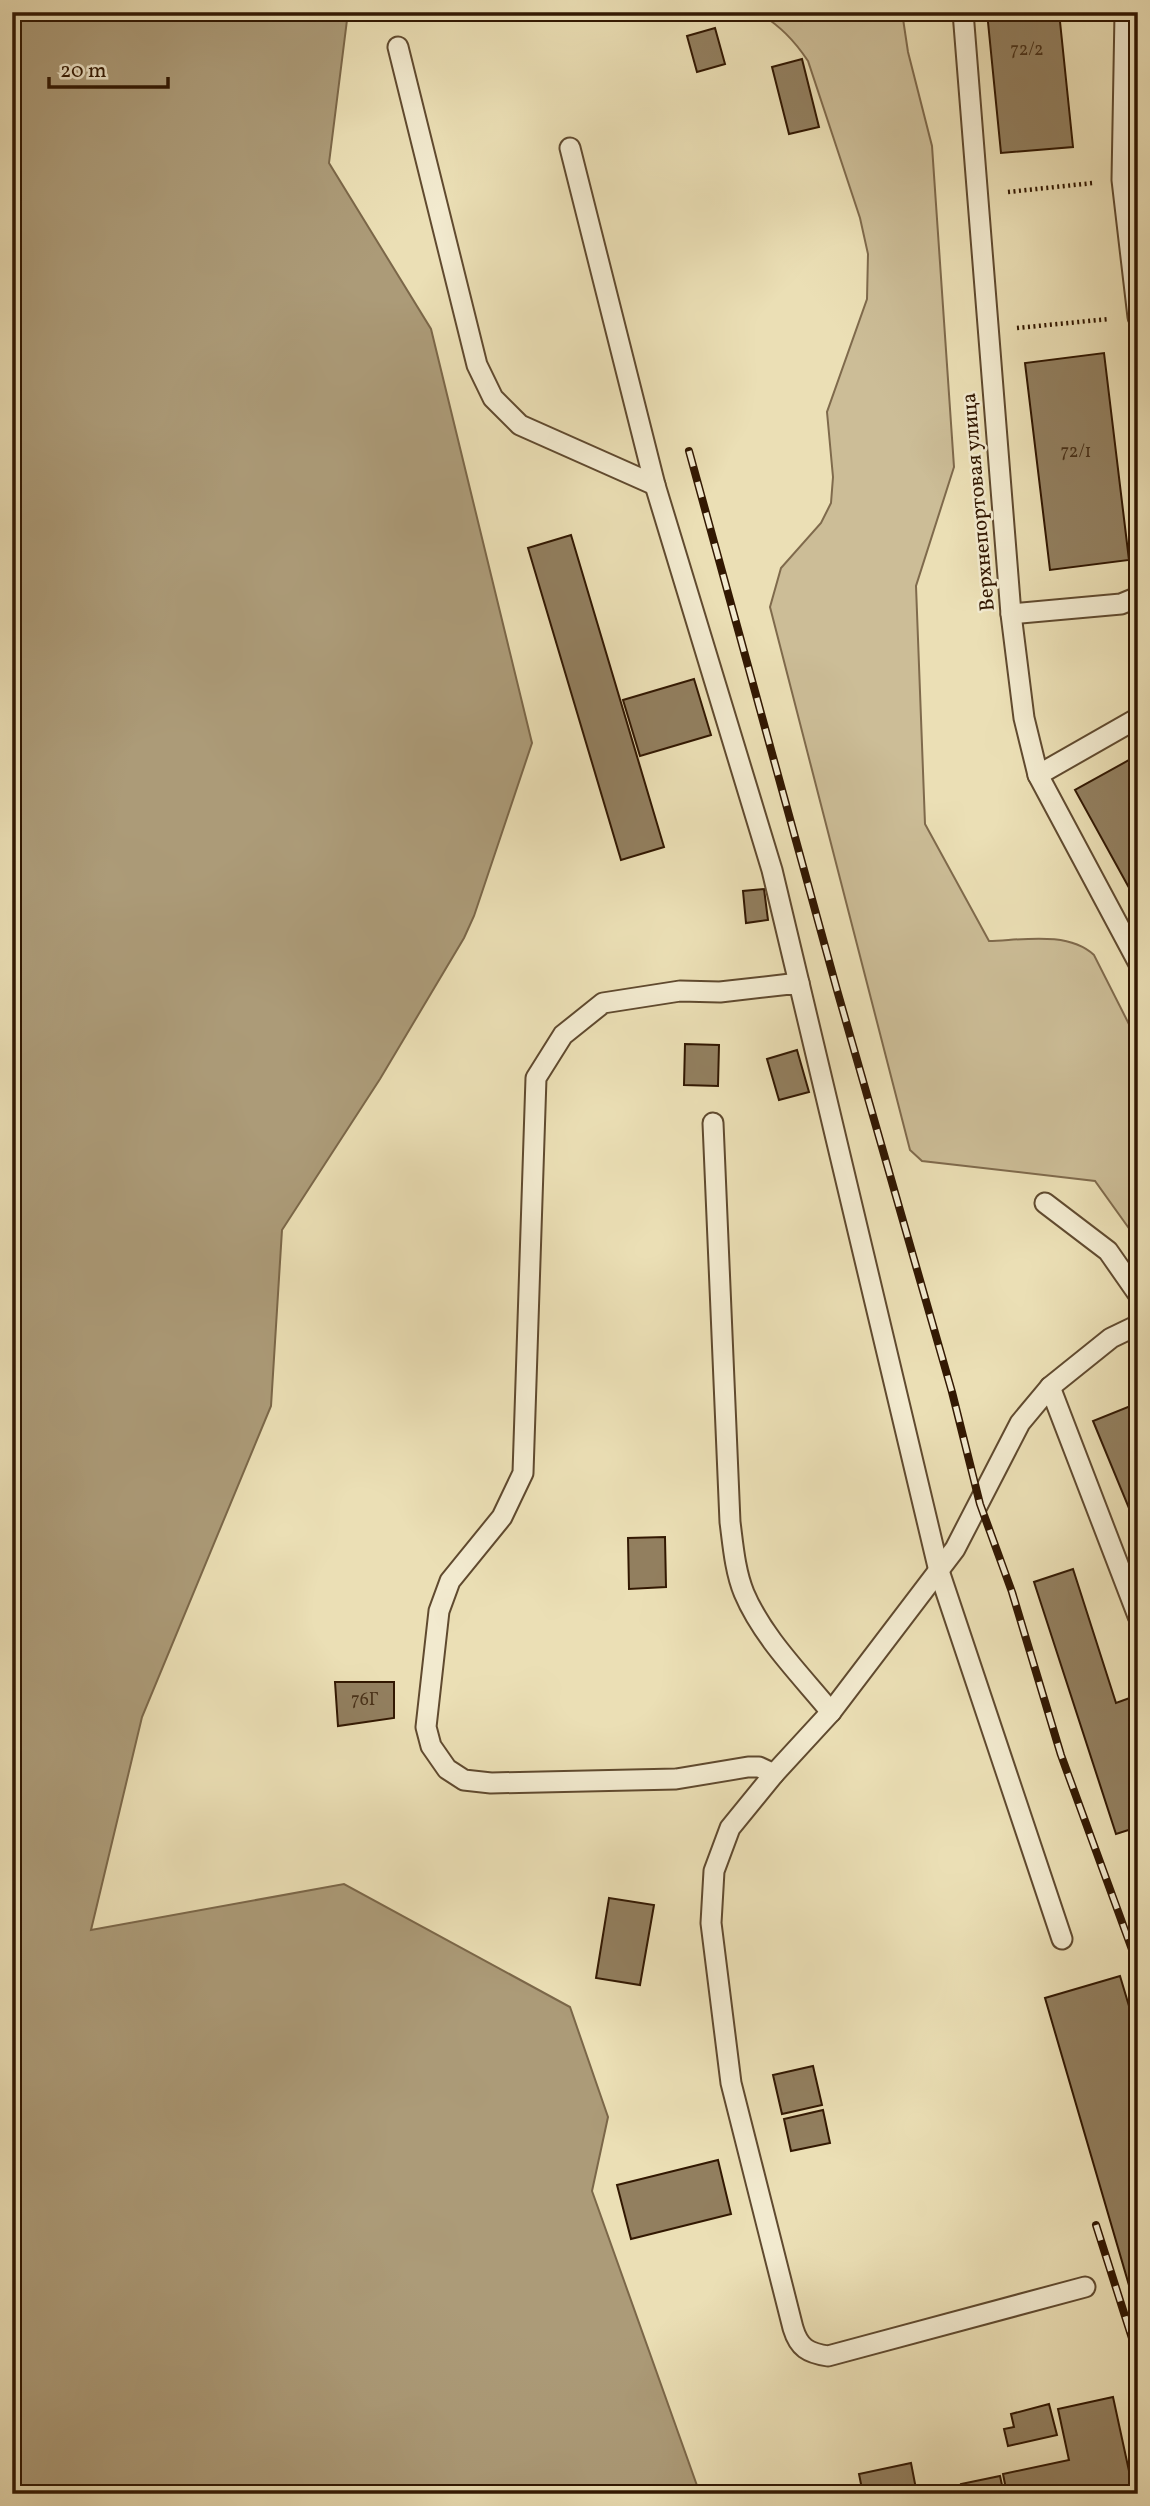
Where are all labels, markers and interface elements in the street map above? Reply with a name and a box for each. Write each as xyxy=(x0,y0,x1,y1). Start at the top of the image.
house number: 72/2 xyxy=(1010,38,1044,63)
scale bar xyxy=(49,46,168,90)
text: 20 m xyxy=(60,57,106,86)
street label: Верхнепортовая улица xyxy=(955,391,1003,613)
house number: 72/1 xyxy=(1060,440,1092,465)
house number: 76Г xyxy=(351,1688,379,1713)

